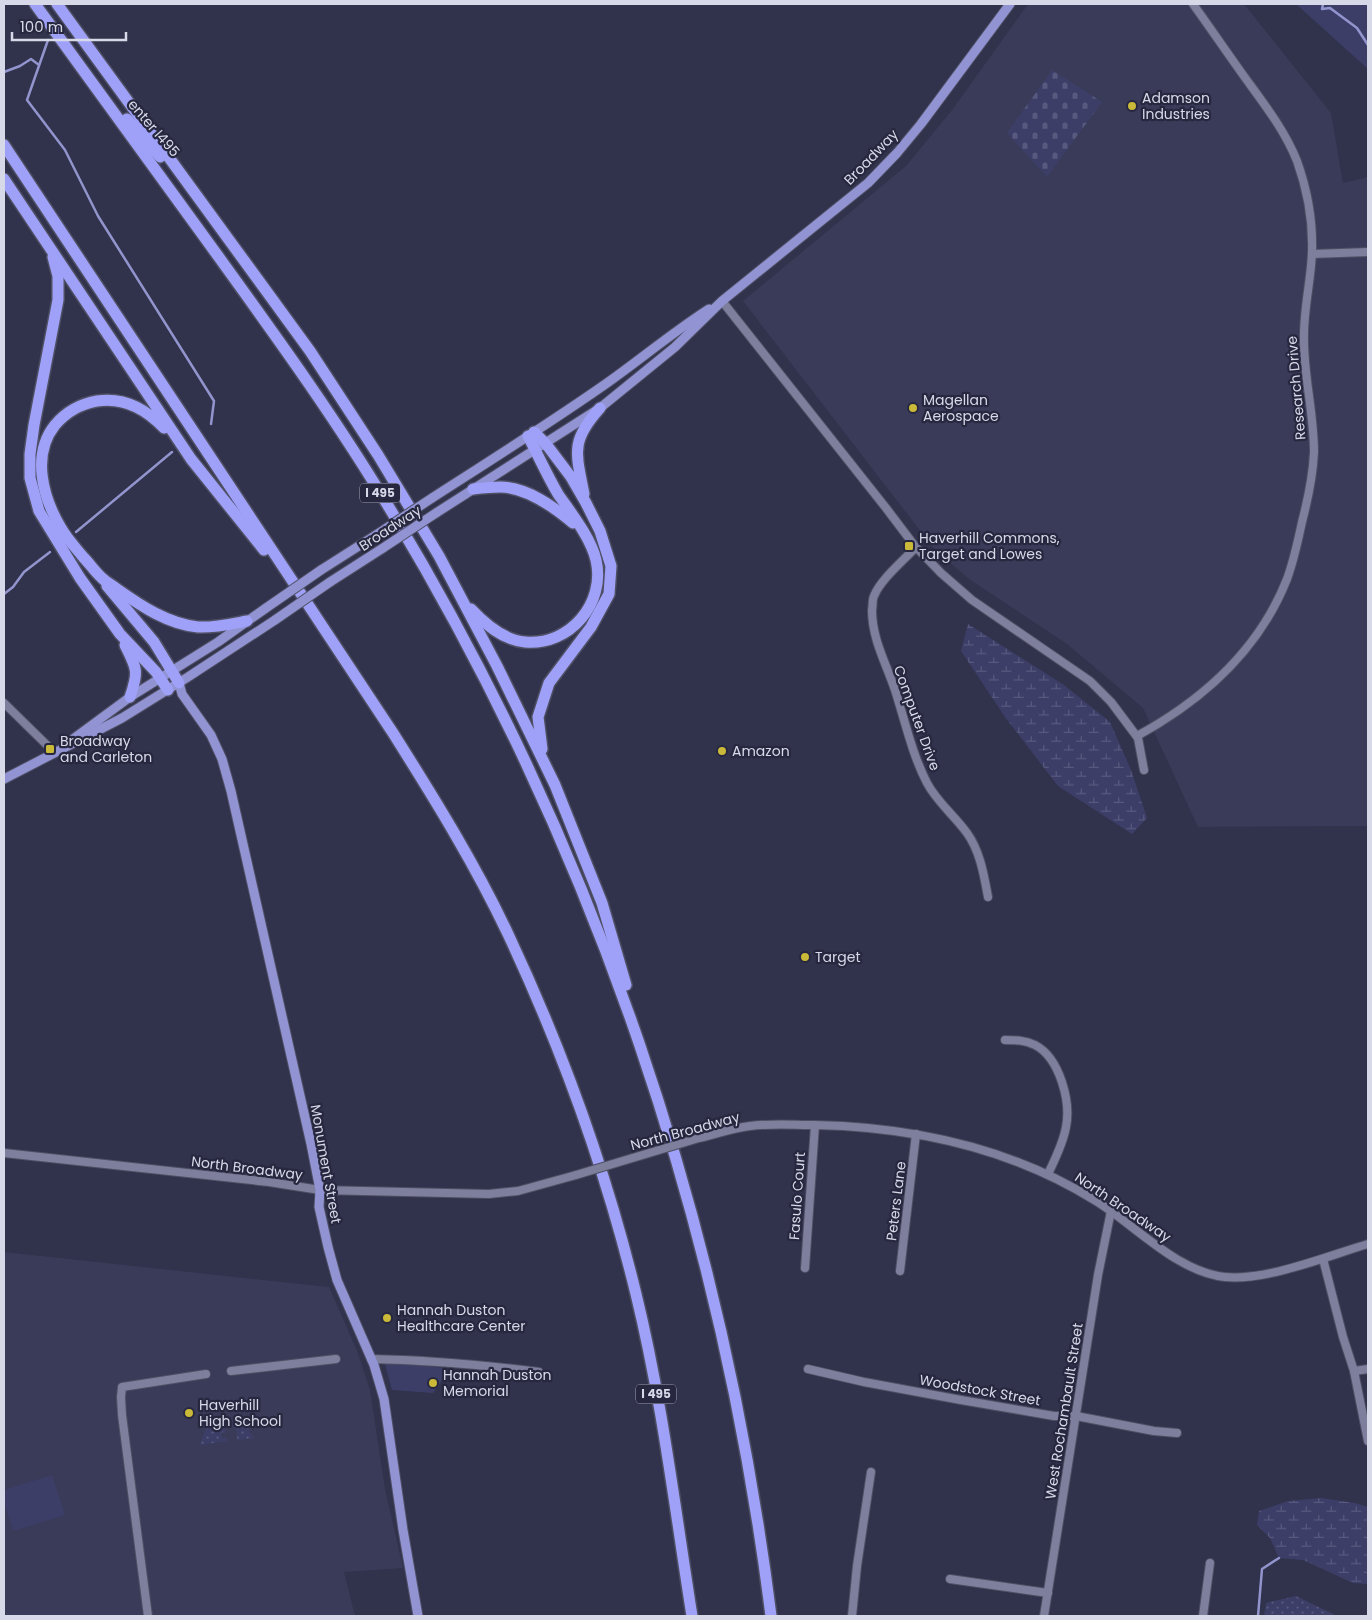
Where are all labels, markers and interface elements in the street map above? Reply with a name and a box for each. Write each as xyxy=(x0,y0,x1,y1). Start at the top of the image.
scale bar xyxy=(12,10,126,42)
text: 100 m xyxy=(20,16,63,37)
place label: Adamson Industries xyxy=(1142,88,1210,124)
street label: enter I495 xyxy=(123,95,185,161)
marker: Adamson Industries xyxy=(1126,100,1138,112)
street label: Broadway xyxy=(839,125,903,189)
street label: Research Drive xyxy=(1281,335,1311,441)
place label: Magellan Aerospace xyxy=(923,390,999,426)
marker: Magellan Aerospace xyxy=(907,402,919,414)
road number: I 495 xyxy=(360,483,400,502)
street label: Broadway xyxy=(355,500,425,556)
place label: Haverhill Commons, Target and Lowes xyxy=(919,528,1060,564)
marker: Haverhill Commons, Target and Lowes xyxy=(903,540,915,552)
street label: Computer Drive xyxy=(889,663,945,774)
place label: Broadway and Carleton xyxy=(60,731,152,767)
place label: Amazon xyxy=(732,741,790,761)
marker: Broadway and Carleton xyxy=(44,743,56,755)
marker: Amazon xyxy=(716,745,728,757)
place label: Target xyxy=(815,947,861,967)
marker: Target xyxy=(799,951,811,963)
street label: Monument Street xyxy=(306,1103,346,1225)
street label: North Broadway xyxy=(628,1107,742,1155)
street label: North Broadway xyxy=(190,1151,304,1185)
street label: Fasulo Court xyxy=(784,1151,810,1241)
street label: Peters Lane xyxy=(881,1160,911,1242)
street label: North Broadway xyxy=(1071,1167,1175,1247)
place label: Hannah Duston Healthcare Center xyxy=(397,1300,525,1336)
marker: Hannah Duston Healthcare Center xyxy=(381,1312,393,1324)
street label: West Rochambault Street xyxy=(1040,1321,1088,1501)
place label: Hannah Duston Memorial xyxy=(443,1365,551,1401)
street label: Woodstock Street xyxy=(918,1369,1042,1411)
marker: Hannah Duston Memorial xyxy=(427,1377,439,1389)
road number: I 495 xyxy=(636,1385,676,1404)
place label: Haverhill High School xyxy=(199,1395,281,1431)
marker: Haverhill High School xyxy=(183,1407,195,1419)

